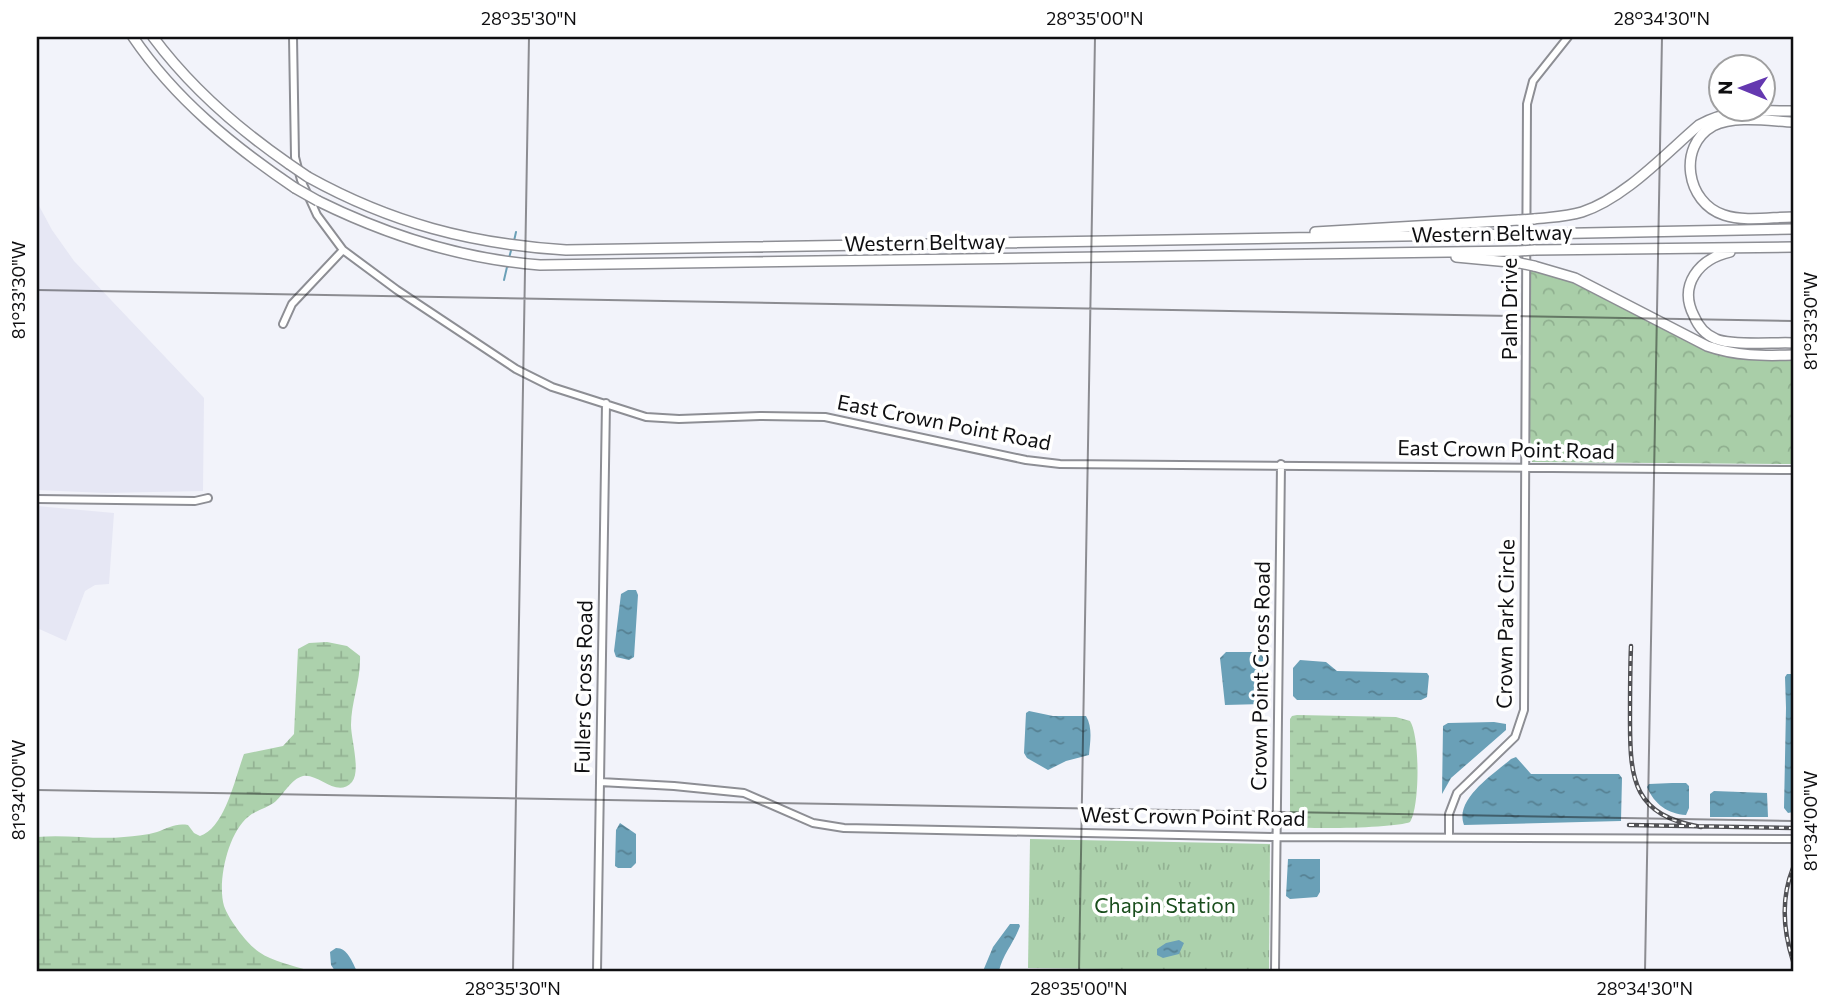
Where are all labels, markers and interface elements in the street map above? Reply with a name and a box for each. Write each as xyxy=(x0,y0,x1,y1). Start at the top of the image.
text: 28°35'30"N xyxy=(481,7,577,29)
text: 28°35'00"N xyxy=(1046,7,1144,29)
text: 28°34'30"N xyxy=(1614,7,1710,29)
north arrow xyxy=(1708,52,1778,122)
text: N xyxy=(1713,80,1736,95)
street label: Western Beltway xyxy=(1411,219,1573,246)
street label: Western Beltway xyxy=(844,228,1006,255)
text: 81°33'30"W xyxy=(7,241,29,339)
street label: Palm Drive xyxy=(1496,258,1521,360)
text: 81°33'30"W xyxy=(1799,272,1821,370)
street label: East Crown Point Road xyxy=(835,389,1053,455)
street label: East Crown Point Road xyxy=(1397,434,1615,463)
street label: Crown Park Circle xyxy=(1491,539,1518,709)
street label: Crown Point Cross Road xyxy=(1245,561,1274,791)
street label: Fullers Cross Road xyxy=(568,600,597,774)
text: 81°34'00"W xyxy=(7,740,29,840)
text: 81°34'00"W xyxy=(1799,771,1821,871)
street label: West Crown Point Road xyxy=(1080,801,1306,830)
park label: Chapin Station xyxy=(1094,892,1236,917)
text: 28°35'30"N xyxy=(465,977,561,999)
text: 28°35'00"N xyxy=(1030,977,1128,999)
text: 28°34'30"N xyxy=(1597,977,1693,999)

